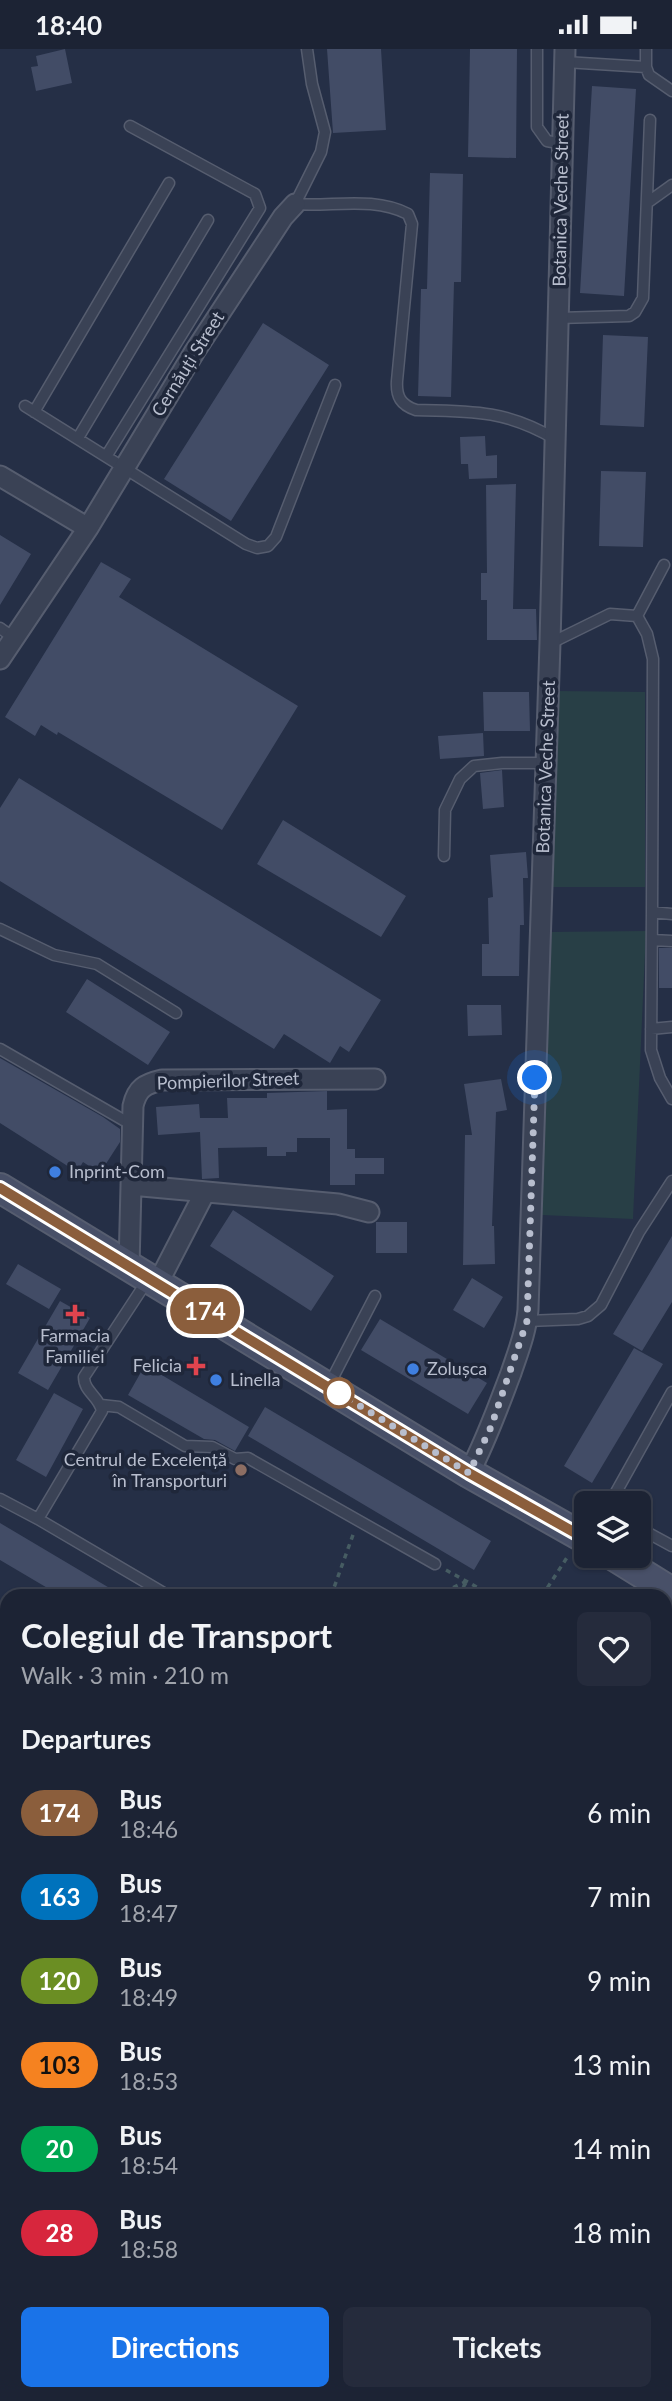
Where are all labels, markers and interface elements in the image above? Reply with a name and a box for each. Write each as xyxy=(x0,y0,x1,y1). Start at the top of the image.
text: 18:40 xyxy=(35,9,102,41)
street label: Botanica Veche Street xyxy=(547,113,573,287)
street label: Cernăuți Street xyxy=(146,306,228,420)
street label: Botanica Veche Street xyxy=(531,679,559,854)
your location xyxy=(517,1060,552,1095)
street label: Pompierilor Street xyxy=(156,1066,300,1093)
place label: Inprint-Com xyxy=(69,1160,165,1182)
marker: Inprint-Com xyxy=(47,1164,63,1180)
line badge: 174 xyxy=(165,1288,245,1334)
text: 174 xyxy=(184,1296,226,1325)
marker: Farmacia Familiei xyxy=(67,1306,83,1322)
place label: Farmacia Familiei xyxy=(40,1324,110,1367)
place label: Felicia xyxy=(133,1354,182,1376)
place label: Zolușca xyxy=(427,1357,487,1379)
marker: Felicia xyxy=(188,1358,204,1374)
marker: Zolușca xyxy=(405,1361,421,1377)
place label: Linella xyxy=(230,1368,281,1390)
marker: Linella xyxy=(208,1372,224,1388)
unlabelled marker xyxy=(324,1378,354,1408)
place label: Centrul de Excelență în Transporturi xyxy=(64,1448,227,1491)
marker: Centrul de Excelență în Transporturi xyxy=(233,1462,249,1478)
map controls xyxy=(574,1491,651,1568)
button: layers xyxy=(574,1491,651,1568)
button: heart xyxy=(577,1612,651,1686)
text: Colegiul de Transport xyxy=(21,1615,332,1655)
text: Walk · 3 min · 210 m xyxy=(21,1661,229,1689)
text: Departures xyxy=(21,1723,151,1755)
text: Bus xyxy=(119,1783,162,1815)
text: 6 min xyxy=(587,1797,651,1829)
text: 174 xyxy=(39,1798,80,1827)
text: 18:46 xyxy=(119,1815,178,1843)
text: Bus xyxy=(119,1867,162,1899)
text: 7 min xyxy=(587,1881,651,1913)
text: 163 xyxy=(39,1882,80,1911)
text: 18:47 xyxy=(119,1899,178,1927)
text: Bus xyxy=(119,1951,162,1983)
text: 9 min xyxy=(587,1965,651,1997)
text: 120 xyxy=(39,1966,80,1995)
text: 18:49 xyxy=(119,1983,178,2011)
text: Bus xyxy=(119,2035,162,2067)
text: 13 min xyxy=(572,2049,651,2081)
text: 103 xyxy=(39,2050,80,2079)
text: 18:53 xyxy=(119,2067,178,2095)
text: Bus xyxy=(119,2119,162,2151)
text: 14 min xyxy=(572,2133,651,2165)
text: 20 xyxy=(46,2134,73,2163)
text: 18:54 xyxy=(119,2151,178,2179)
text: Bus xyxy=(119,2203,162,2235)
text: 18 min xyxy=(572,2217,651,2249)
text: 28 xyxy=(46,2218,73,2247)
text: 18:58 xyxy=(119,2235,178,2263)
button: Directions xyxy=(21,2307,329,2387)
button: Tickets xyxy=(343,2307,651,2387)

